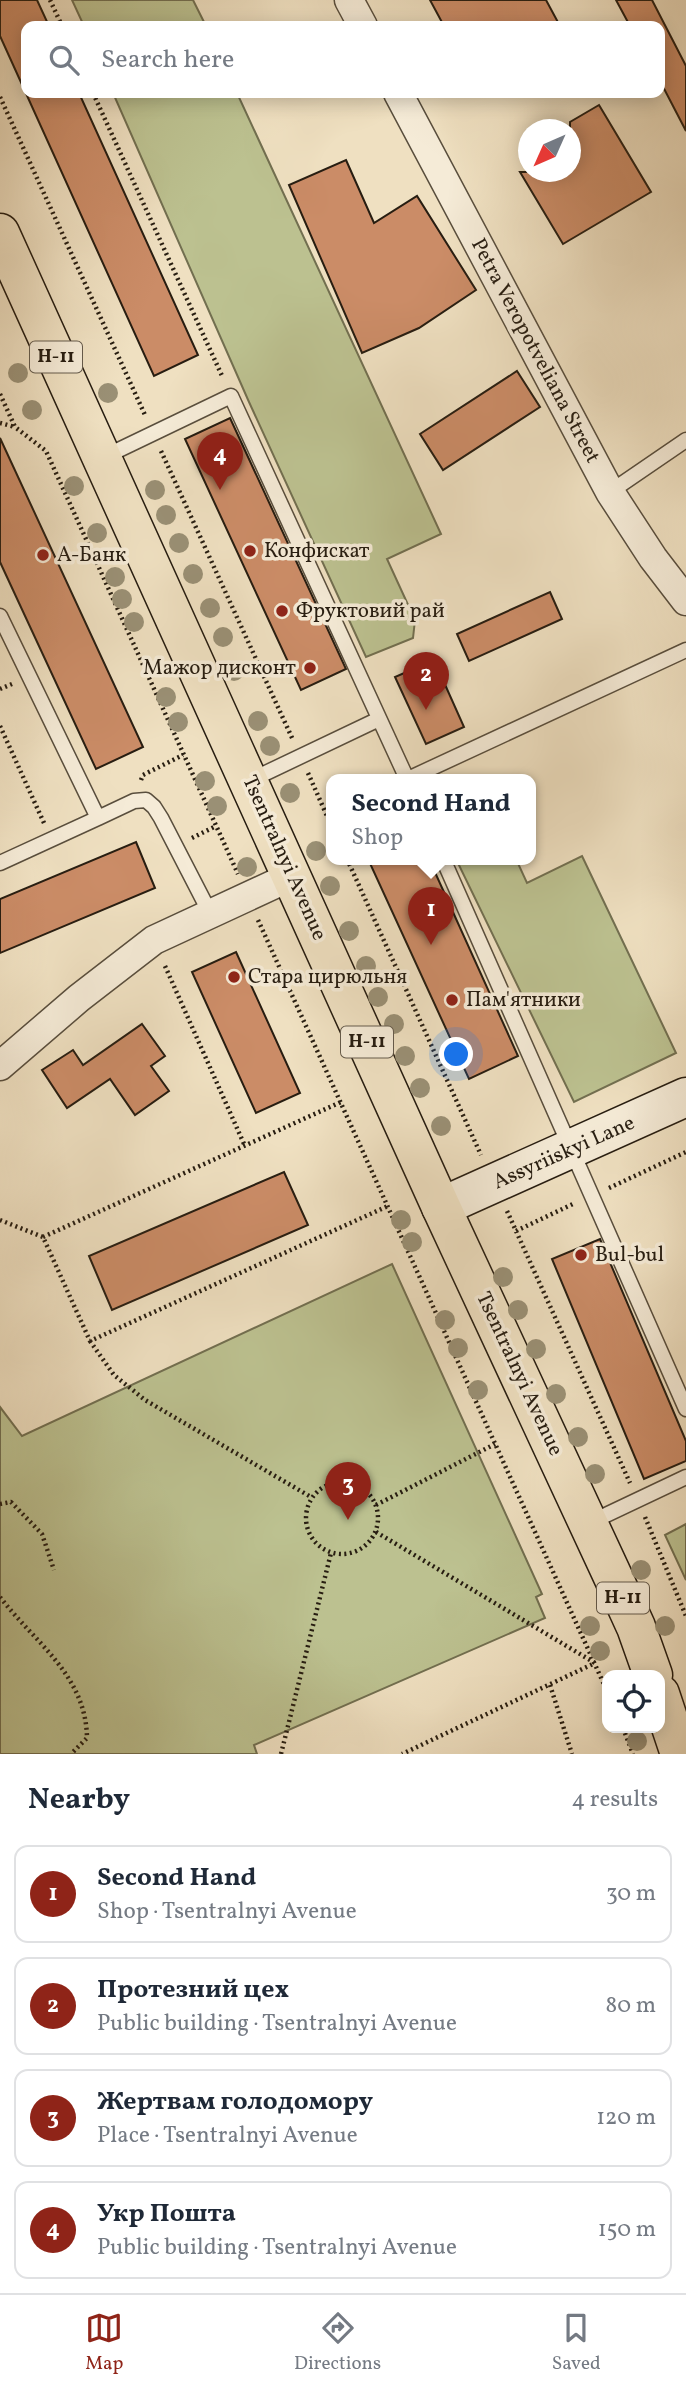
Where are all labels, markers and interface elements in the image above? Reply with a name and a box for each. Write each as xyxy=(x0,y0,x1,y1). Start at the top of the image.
search box xyxy=(21,21,665,98)
icon: search xyxy=(45,41,83,79)
text: Search here xyxy=(101,42,234,78)
north arrow xyxy=(518,119,581,182)
street label: Petra Veropotveliana Street xyxy=(463,233,607,469)
road number: Н-11 xyxy=(30,342,82,372)
pin: 4 xyxy=(197,432,243,490)
place label: Конфискат xyxy=(264,537,370,566)
place label: А-Банк xyxy=(57,541,126,570)
marker: Конфискат xyxy=(242,543,258,559)
marker: А-Банк xyxy=(35,547,51,563)
place label: Фруктовий рай xyxy=(296,597,445,626)
marker: Фруктовий рай xyxy=(274,603,290,619)
pin: 2 xyxy=(403,652,449,710)
place label: Мажор дисконт xyxy=(143,654,296,683)
marker: Мажор дисконт xyxy=(302,660,318,676)
street label: Tsentralnyi Avenue xyxy=(235,771,333,945)
popup xyxy=(326,774,536,865)
text: Second Hand xyxy=(351,786,511,822)
text: Shop xyxy=(351,822,403,854)
pin: 1 xyxy=(408,887,454,945)
place label: Стара цирюльня xyxy=(248,963,407,992)
marker: Стара цирюльня xyxy=(226,969,242,985)
place label: Пам'ятники xyxy=(466,986,581,1015)
marker: Пам'ятники xyxy=(444,992,460,1008)
road number: Н-11 xyxy=(341,1026,393,1058)
your location xyxy=(439,1037,473,1071)
street label: Assyriiskyi Lane xyxy=(489,1109,639,1197)
place label: Bul-bul xyxy=(595,1241,664,1270)
marker: Bul-bul xyxy=(573,1247,589,1263)
street label: Tsentralnyi Avenue xyxy=(468,1287,570,1461)
pin: 3 xyxy=(325,1462,371,1520)
road number: Н-11 xyxy=(597,1582,649,1614)
map controls xyxy=(602,1670,665,1733)
button: locate xyxy=(602,1670,665,1733)
text: Nearby xyxy=(28,1779,130,1821)
text: 4 results xyxy=(572,1784,658,1816)
text: Second Hand xyxy=(97,1860,256,1896)
text: 1 xyxy=(48,1878,58,1910)
text: 30 m xyxy=(606,1878,656,1910)
text: Shop · Tsentralnyi Avenue xyxy=(97,1896,357,1928)
text: Протезний цех xyxy=(97,1972,289,2008)
text: 2 xyxy=(47,1990,59,2022)
text: 80 m xyxy=(606,1990,656,2022)
text: Public building · Tsentralnyi Avenue xyxy=(97,2008,457,2040)
text: Жертвам голодомору xyxy=(97,2084,373,2120)
text: 3 xyxy=(47,2102,59,2134)
text: 120 m xyxy=(596,2102,656,2134)
text: Place · Tsentralnyi Avenue xyxy=(97,2120,358,2152)
text: Укр Пошта xyxy=(97,2196,236,2232)
text: 4 xyxy=(46,2214,60,2246)
text: 150 m xyxy=(598,2214,656,2246)
text: Public building · Tsentralnyi Avenue xyxy=(97,2232,457,2264)
tab: Map xyxy=(85,2309,123,2377)
tab: Directions xyxy=(294,2309,381,2377)
tab: Saved xyxy=(552,2309,601,2377)

